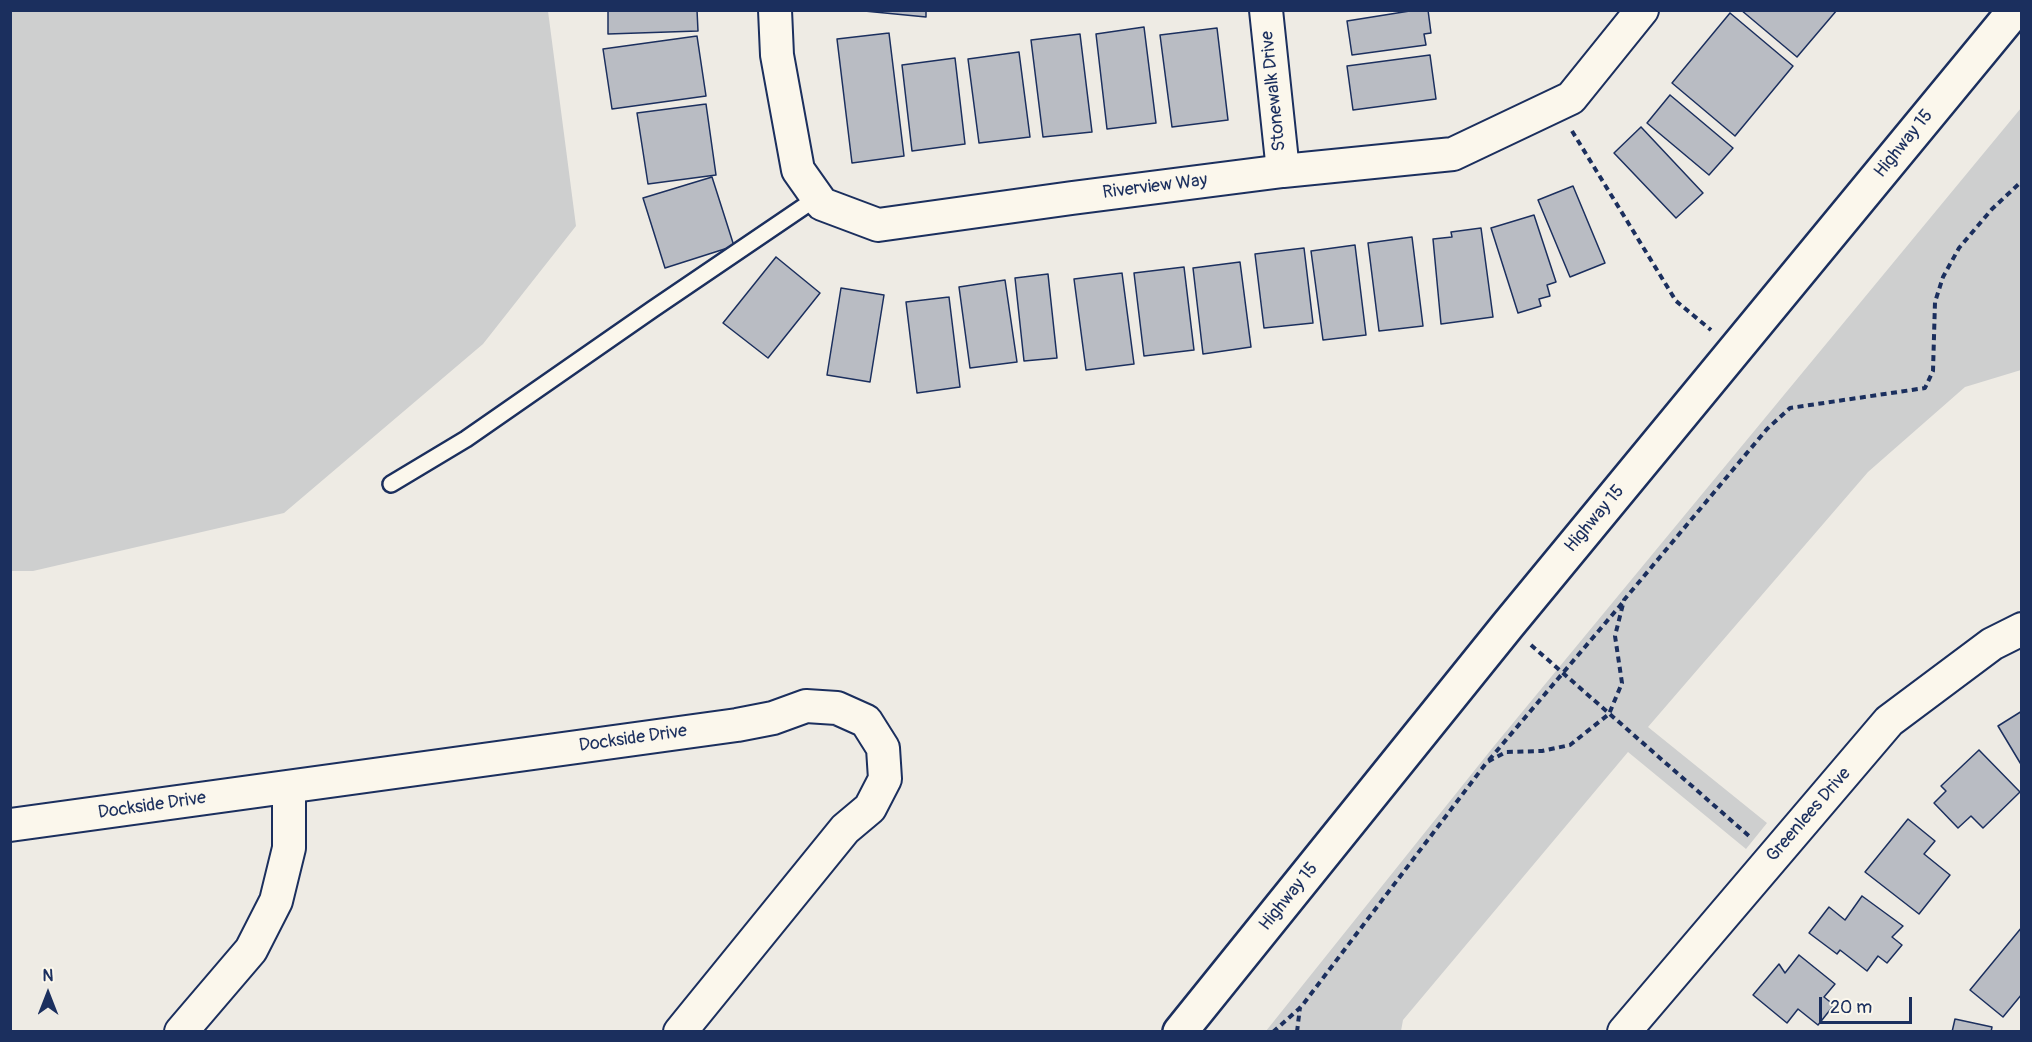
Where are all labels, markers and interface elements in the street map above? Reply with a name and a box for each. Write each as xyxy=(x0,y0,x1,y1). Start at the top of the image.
street label: Stonewalk Drive xyxy=(1257,30,1291,152)
street label: Highway 15 xyxy=(1870,106,1938,182)
street label: Riverview Way xyxy=(1101,170,1209,204)
street label: Highway 15 xyxy=(1561,481,1629,557)
street label: Dockside Drive xyxy=(577,721,689,757)
street label: Greenlees Drive xyxy=(1762,763,1856,867)
street label: Dockside Drive xyxy=(96,788,208,824)
street label: Highway 15 xyxy=(1255,859,1323,935)
north arrow xyxy=(18,964,78,1024)
text: N xyxy=(43,966,53,986)
scale bar xyxy=(1822,985,1915,1023)
text: 20 m xyxy=(1830,996,1872,1019)

